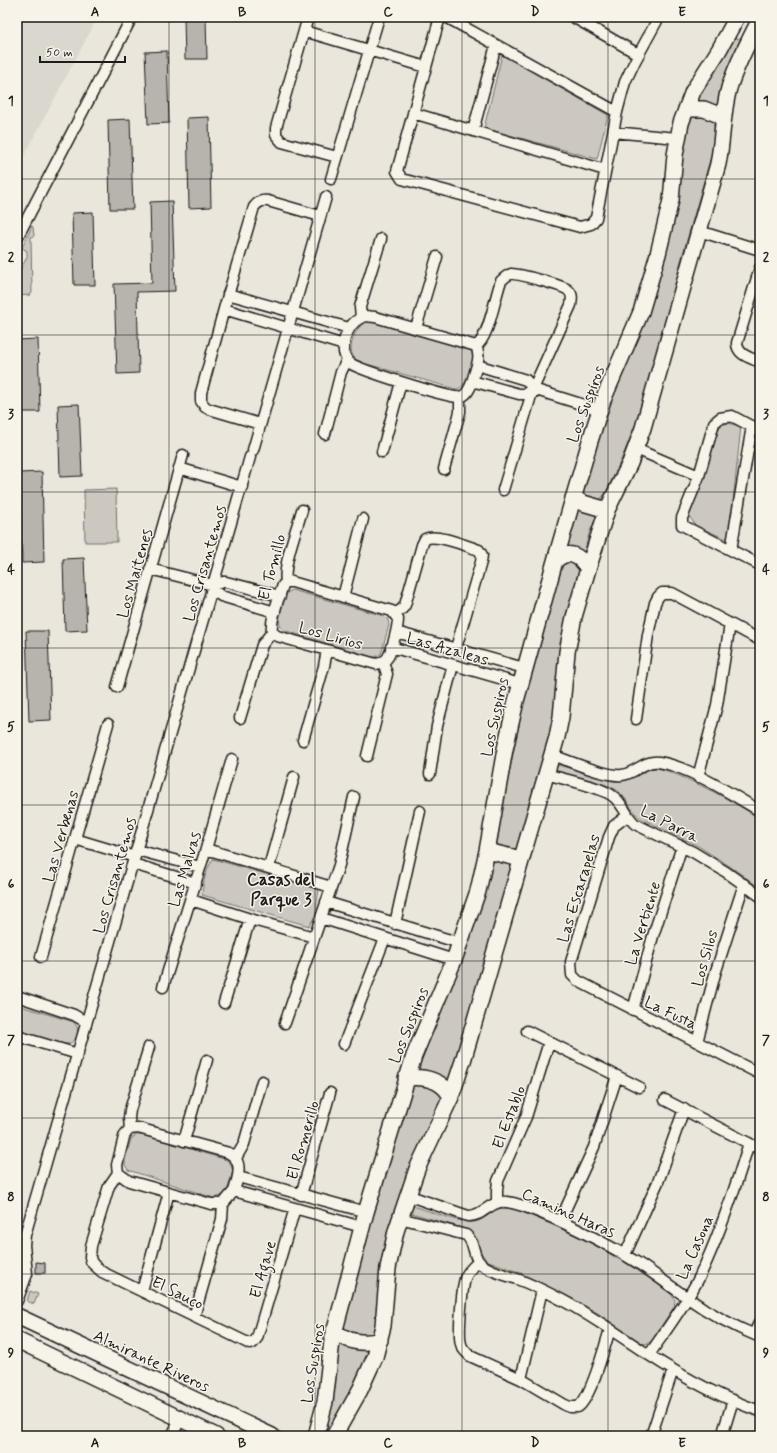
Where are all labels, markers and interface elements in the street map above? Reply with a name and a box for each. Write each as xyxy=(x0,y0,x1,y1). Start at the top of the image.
text: A xyxy=(91,4,99,21)
text: B xyxy=(238,4,247,21)
text: C xyxy=(383,4,393,21)
text: D xyxy=(531,4,540,21)
text: E xyxy=(678,4,686,21)
scale bar xyxy=(40,38,125,64)
text: 50 m xyxy=(46,45,73,61)
text: 1 xyxy=(8,93,14,110)
text: 1 xyxy=(763,93,769,110)
text: 2 xyxy=(8,249,15,266)
text: 2 xyxy=(763,249,770,266)
street label: Los Suspiros xyxy=(563,363,610,446)
text: 3 xyxy=(8,406,14,423)
text: 3 xyxy=(763,406,769,423)
street label: Los Crisantemos xyxy=(179,503,232,624)
street label: Los Maitenes xyxy=(113,526,158,621)
street label: El Tomillo xyxy=(254,532,291,603)
text: 4 xyxy=(7,562,15,579)
text: 4 xyxy=(762,562,770,579)
street label: Los Lirios xyxy=(296,617,365,656)
street label: Las Azaleas xyxy=(404,628,491,671)
street label: Los Suspiros xyxy=(477,676,514,759)
text: 5 xyxy=(7,719,15,736)
text: 5 xyxy=(762,719,770,736)
street label: Las Verbenas xyxy=(38,788,85,885)
street label: La Parra xyxy=(637,801,702,848)
street label: Los Crisantemos xyxy=(89,815,142,936)
street label: Las Malvas xyxy=(164,829,207,910)
street label: Las Escarapelas xyxy=(553,832,606,945)
district label: Casas del Parque 3 xyxy=(247,869,315,912)
text: 6 xyxy=(8,876,15,893)
text: 6 xyxy=(763,876,770,893)
street label: La Vertiente xyxy=(621,879,666,968)
street label: Los Silos xyxy=(687,928,724,989)
street label: Los Suspiros xyxy=(385,984,434,1067)
street label: La Fusta xyxy=(641,992,700,1035)
text: 7 xyxy=(7,1032,15,1049)
text: 7 xyxy=(762,1032,770,1049)
street label: El Establo xyxy=(488,1083,531,1152)
street label: El Romerillo xyxy=(282,1098,325,1182)
street label: Camino Haras xyxy=(518,1183,618,1243)
text: 8 xyxy=(7,1189,15,1206)
text: 8 xyxy=(762,1189,770,1206)
street label: La Casona xyxy=(672,1212,719,1283)
street label: El Agave xyxy=(245,1238,283,1301)
street label: El Sauco xyxy=(148,1272,207,1315)
street label: Los Suspiros xyxy=(297,1322,330,1405)
street label: Almirante Riveros xyxy=(90,1325,213,1397)
text: 9 xyxy=(8,1345,15,1362)
text: 9 xyxy=(763,1345,770,1362)
text: A xyxy=(91,1435,99,1452)
text: B xyxy=(238,1435,247,1452)
text: C xyxy=(383,1435,393,1452)
text: D xyxy=(531,1435,540,1452)
text: E xyxy=(678,1435,686,1452)

